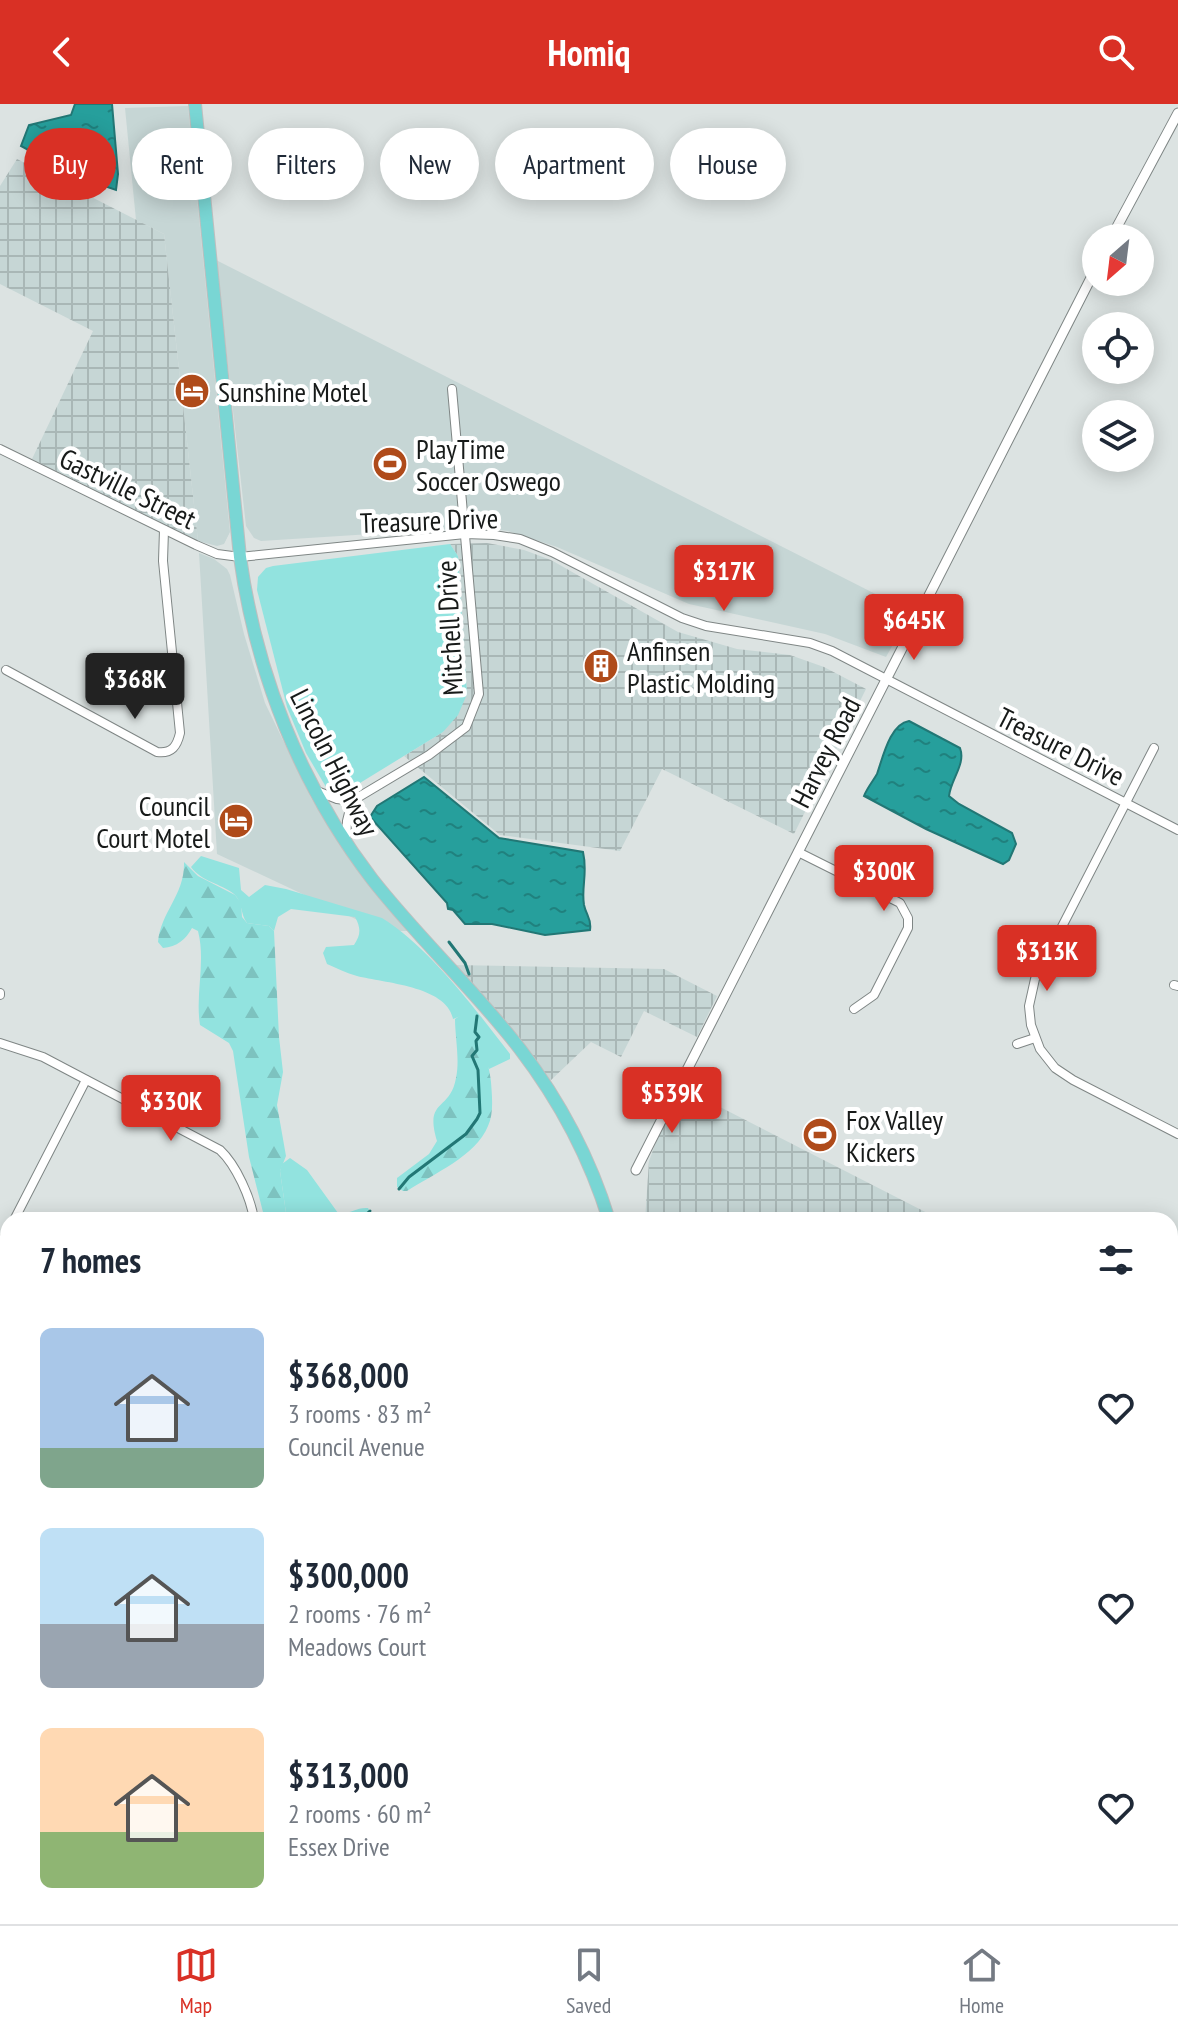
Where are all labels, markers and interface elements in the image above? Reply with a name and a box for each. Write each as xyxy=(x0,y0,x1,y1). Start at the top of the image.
text: Homiq xyxy=(547,29,631,76)
icon: back xyxy=(40,30,84,74)
icon: search xyxy=(1094,30,1138,74)
chip: Buy xyxy=(24,128,116,200)
chip: Rent xyxy=(132,128,232,200)
chip: Filters xyxy=(248,128,364,200)
chip: New xyxy=(380,128,479,200)
chip: Apartment xyxy=(495,128,654,200)
chip: House xyxy=(670,128,786,200)
north arrow xyxy=(1082,224,1154,296)
map controls xyxy=(1082,224,1154,472)
button: locate xyxy=(1082,312,1154,384)
hotel icon: Sunshine Motel xyxy=(173,372,211,410)
place label: Sunshine Motel xyxy=(218,373,368,410)
button: layers xyxy=(1082,400,1154,472)
place label: PlayTime Soccer Oswego xyxy=(416,430,561,499)
street label: Gastville Street xyxy=(54,439,203,537)
sports icon: PlayTime Soccer Oswego xyxy=(371,445,409,483)
street label: Treasure Drive xyxy=(359,499,499,541)
pin: $317K xyxy=(668,545,780,613)
text: $317K xyxy=(692,554,756,587)
street label: Mitchell Drive xyxy=(427,560,471,696)
pin: $645K xyxy=(858,594,970,662)
text: $645K xyxy=(882,603,946,636)
place label: Anfinsen Plastic Molding xyxy=(627,632,775,701)
building icon: Anfinsen Plastic Molding xyxy=(582,647,620,685)
pin: $368K xyxy=(79,653,191,721)
text: $368K xyxy=(103,662,167,695)
street label: Lincoln Highway xyxy=(282,682,388,842)
street label: Harvey Road xyxy=(781,690,869,814)
street label: Treasure Drive xyxy=(991,698,1131,794)
place label: Council Court Motel xyxy=(96,787,210,856)
hotel icon: Council Court Motel xyxy=(217,802,255,840)
pin: $300K xyxy=(828,845,940,913)
text: $300K xyxy=(852,854,916,887)
pin: $313K xyxy=(991,925,1103,993)
text: $313K xyxy=(1015,934,1079,967)
pin: $539K xyxy=(616,1067,728,1135)
pin: $330K xyxy=(115,1075,227,1143)
text: $539K xyxy=(640,1076,704,1109)
text: $330K xyxy=(139,1084,203,1117)
place label: Fox Valley Kickers xyxy=(846,1101,943,1170)
sports icon: Fox Valley Kickers xyxy=(801,1116,839,1154)
text: 7 homes xyxy=(40,1238,141,1282)
icon: filters xyxy=(1094,1238,1138,1282)
text: $368,000 xyxy=(288,1353,409,1397)
icon: home xyxy=(104,1360,200,1456)
icon: heart xyxy=(1094,1386,1138,1430)
text: 3 rooms · 83 m² xyxy=(288,1397,432,1430)
text: Council Avenue xyxy=(288,1430,425,1463)
text: $300,000 xyxy=(288,1553,409,1597)
icon: home xyxy=(104,1560,200,1656)
icon: heart xyxy=(1094,1586,1138,1630)
text: 2 rooms · 76 m² xyxy=(288,1597,432,1630)
text: Meadows Court xyxy=(288,1630,426,1663)
text: $313,000 xyxy=(288,1753,409,1797)
icon: home xyxy=(104,1760,200,1856)
icon: heart xyxy=(1094,1786,1138,1830)
text: 2 rooms · 60 m² xyxy=(288,1797,432,1830)
text: Essex Drive xyxy=(288,1830,390,1863)
tab: Map xyxy=(174,1943,218,2019)
tab: Saved xyxy=(566,1943,611,2019)
tab: Home xyxy=(959,1943,1004,2019)

